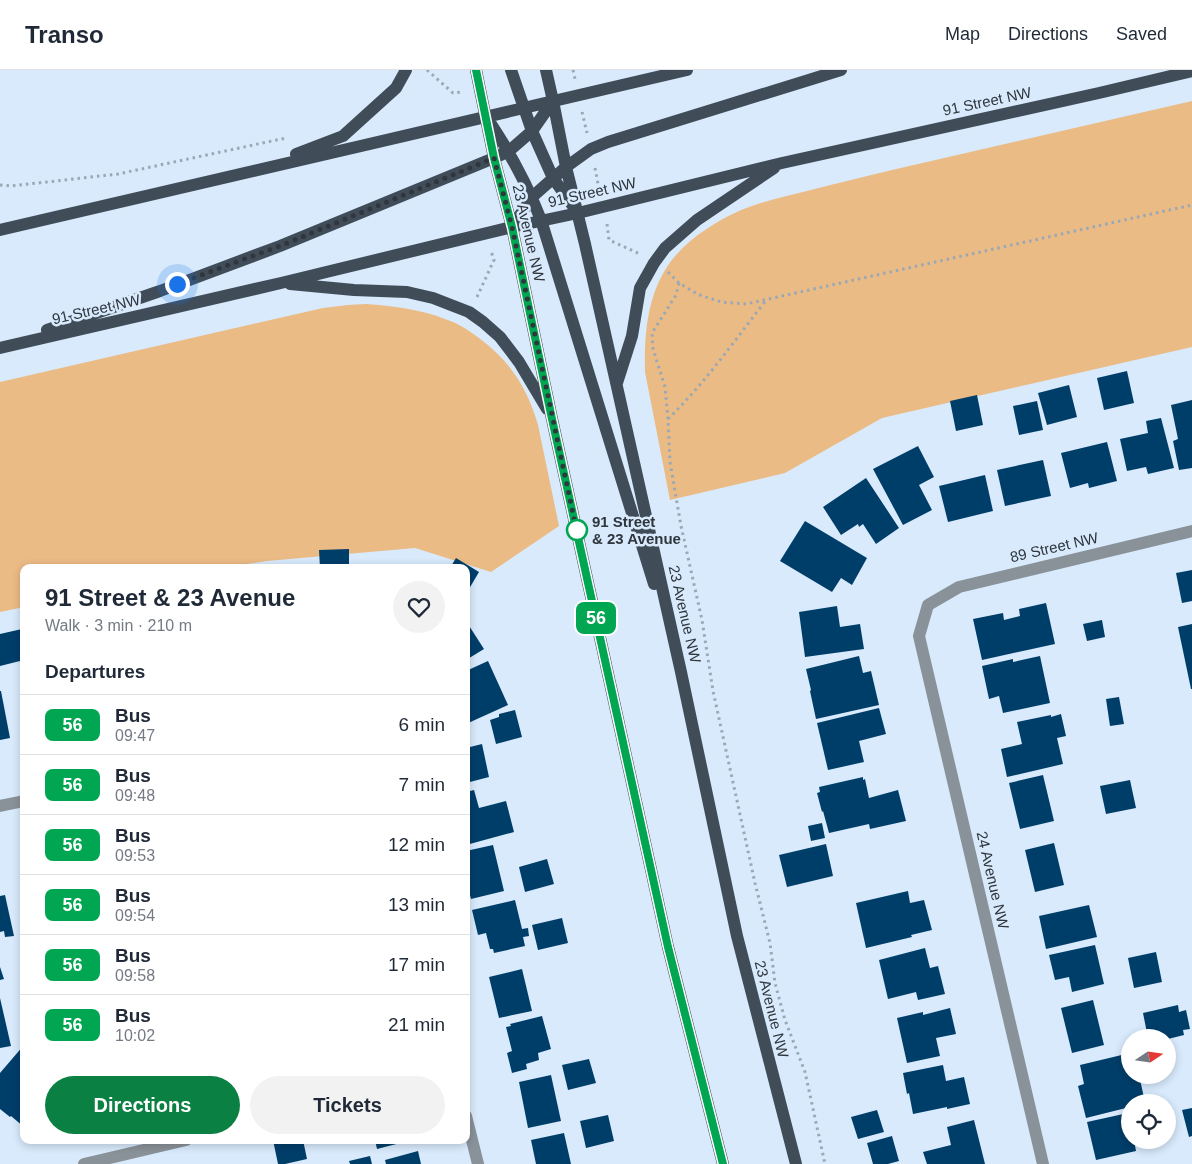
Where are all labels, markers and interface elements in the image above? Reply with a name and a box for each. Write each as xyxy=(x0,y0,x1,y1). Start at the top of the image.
text: Transo xyxy=(25,21,104,48)
text: Map xyxy=(945,24,980,44)
text: Directions xyxy=(1008,24,1088,44)
text: Saved xyxy=(1116,24,1167,44)
street label: 91 Street NW xyxy=(941,83,1034,119)
street label: 91 Street NW xyxy=(546,173,639,210)
street label: 23 Avenue NW xyxy=(509,182,549,284)
your location xyxy=(165,272,190,297)
street label: 91 Street NW xyxy=(50,290,143,327)
place label: 91 Street & 23 Avenue xyxy=(592,513,681,547)
marker: 91 Street & 23 Avenue xyxy=(566,519,588,541)
street label: 89 Street NW xyxy=(1008,528,1101,565)
street label: 23 Avenue NW xyxy=(665,563,705,665)
button: heart xyxy=(393,581,445,633)
text: 91 Street & 23 Avenue xyxy=(45,584,295,611)
line badge: 56 xyxy=(574,602,618,634)
text: 56 xyxy=(586,608,606,628)
text: Walk · 3 min · 210 m xyxy=(45,617,192,634)
text: Departures xyxy=(45,661,145,682)
text: Bus xyxy=(115,705,151,726)
text: 6 min xyxy=(399,714,445,735)
text: 56 xyxy=(62,715,83,735)
text: 09:47 xyxy=(115,727,155,744)
text: Bus xyxy=(115,765,151,786)
text: 7 min xyxy=(399,774,445,795)
text: 56 xyxy=(62,775,83,795)
text: 09:48 xyxy=(115,787,155,804)
text: Bus xyxy=(115,825,151,846)
street label: 24 Avenue NW xyxy=(973,829,1013,931)
text: 12 min xyxy=(388,834,445,855)
text: 56 xyxy=(62,835,83,855)
text: 09:53 xyxy=(115,847,155,864)
text: Bus xyxy=(115,885,151,906)
text: 13 min xyxy=(388,894,445,915)
text: 56 xyxy=(62,895,83,915)
text: 09:54 xyxy=(115,907,155,924)
text: Bus xyxy=(115,945,151,966)
text: 17 min xyxy=(388,954,445,975)
text: 56 xyxy=(62,955,83,975)
street label: 23 Avenue NW xyxy=(752,959,793,1060)
text: 09:58 xyxy=(115,967,155,984)
text: Bus xyxy=(115,1005,151,1026)
text: 21 min xyxy=(388,1014,445,1035)
text: 56 xyxy=(62,1015,83,1035)
text: 10:02 xyxy=(115,1027,155,1044)
north arrow xyxy=(1121,1029,1176,1084)
map controls xyxy=(1121,1029,1176,1149)
button: Directions xyxy=(45,1076,240,1134)
button: Tickets xyxy=(250,1076,445,1134)
button: locate xyxy=(1121,1094,1176,1149)

